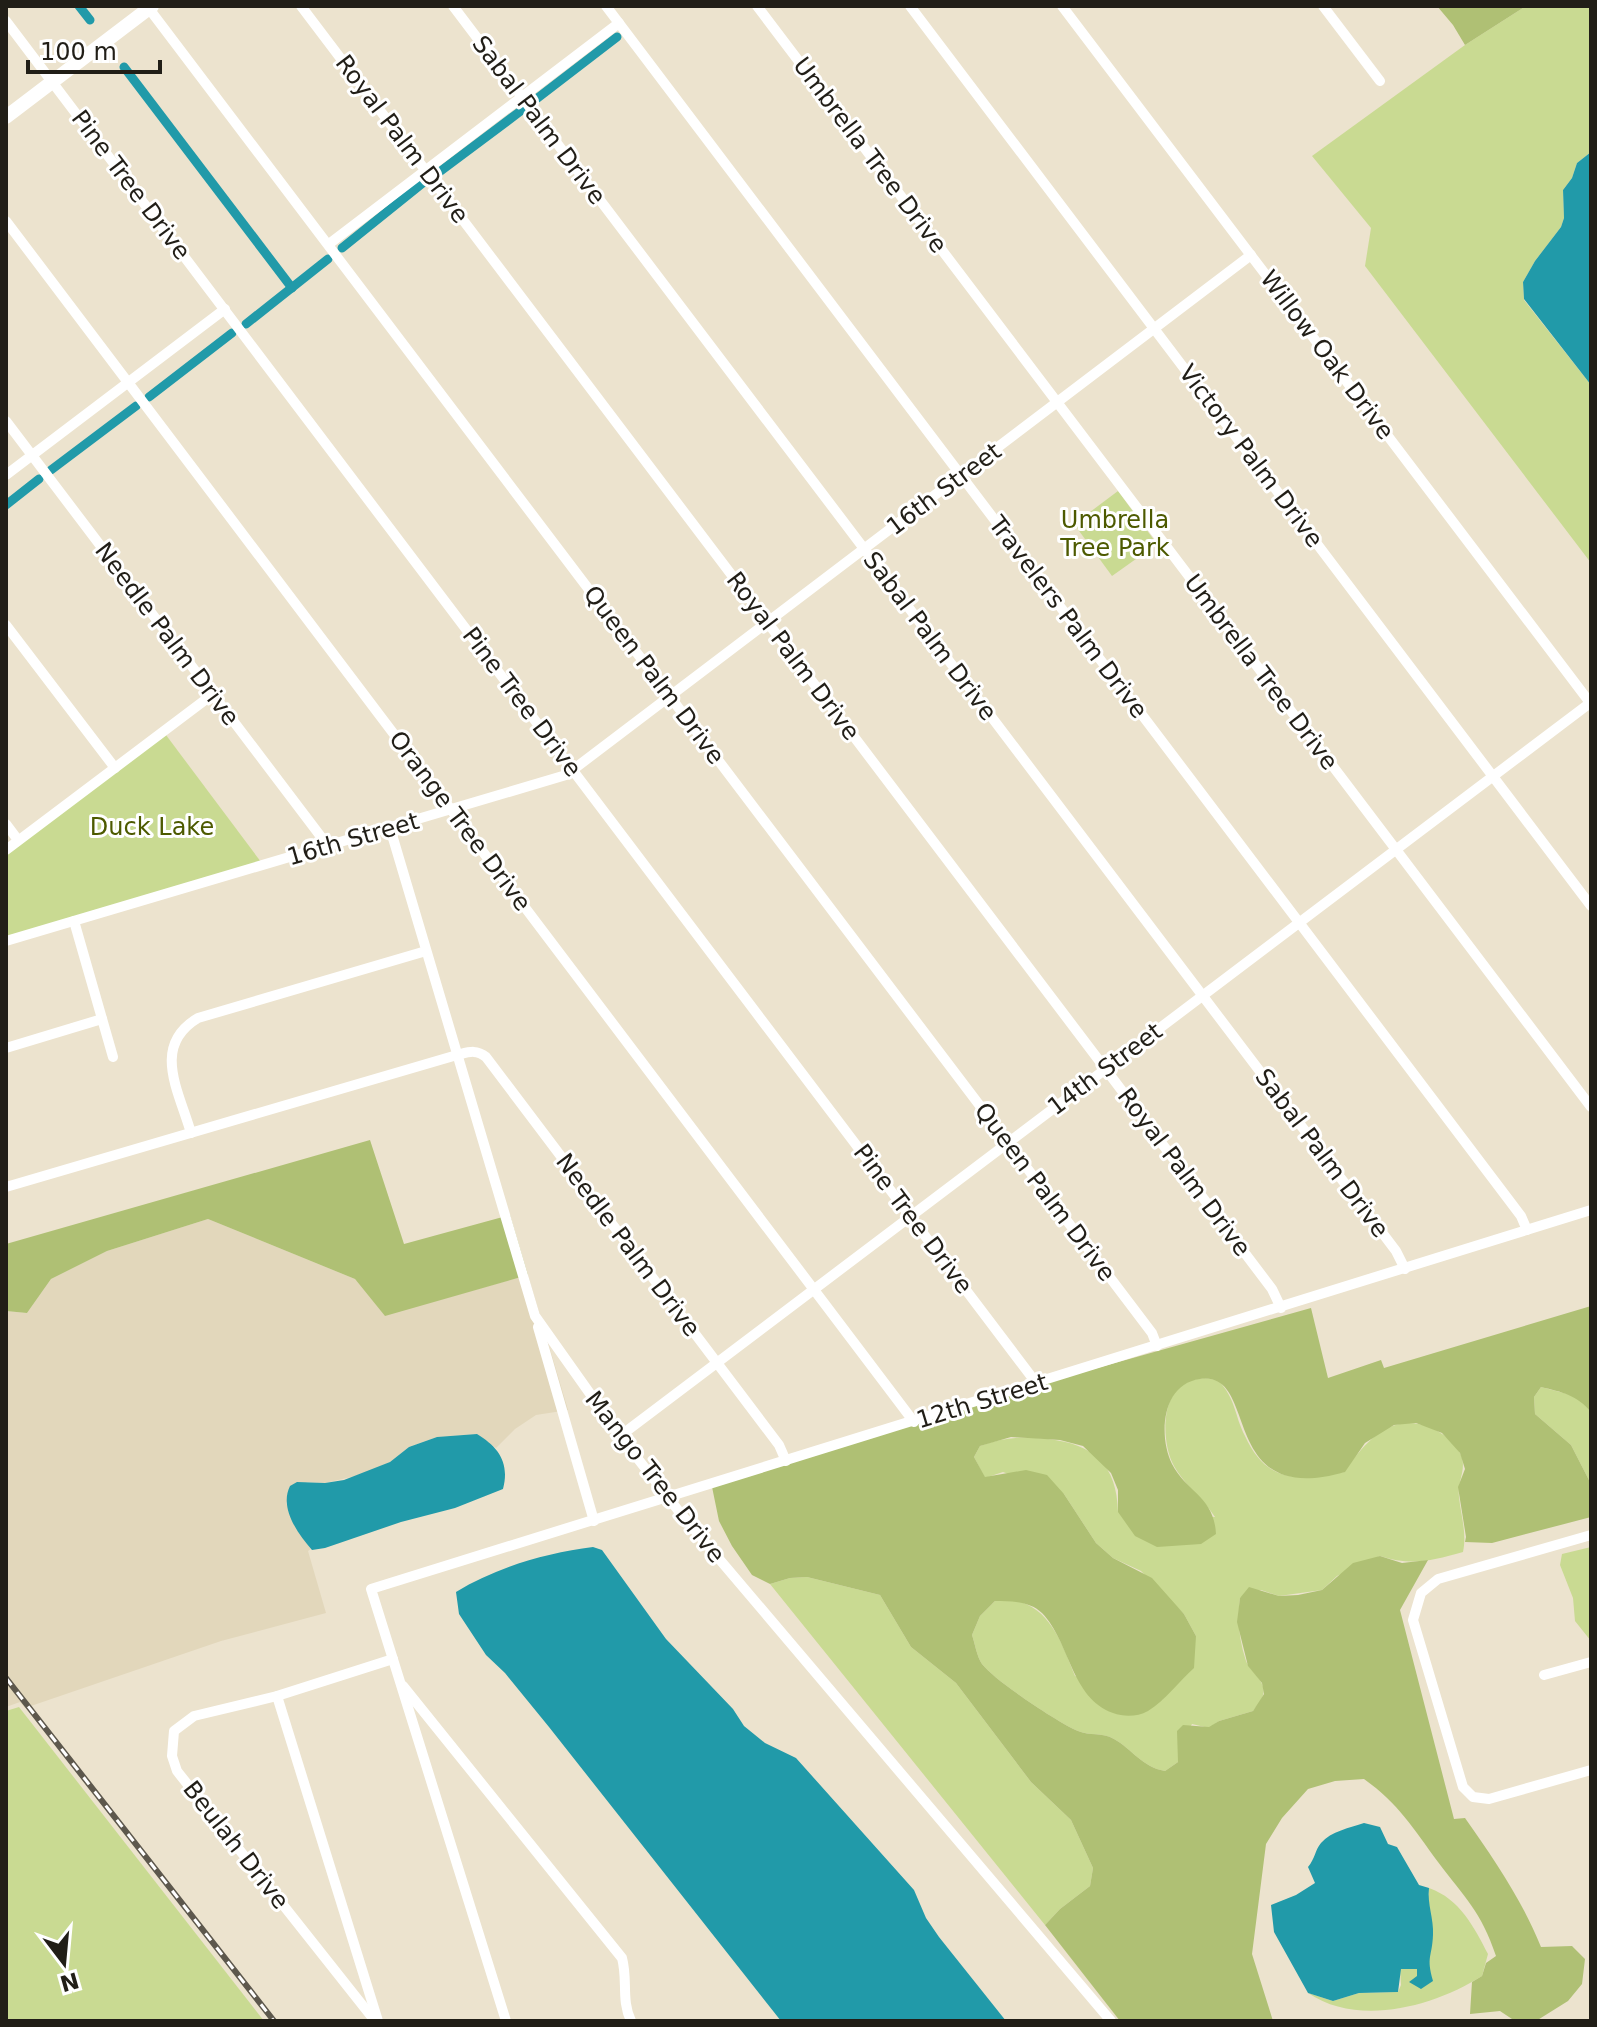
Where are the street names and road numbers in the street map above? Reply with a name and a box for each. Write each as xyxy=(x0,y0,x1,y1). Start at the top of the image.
street label: Sabal Palm Drive xyxy=(466,30,612,210)
street label: Royal Palm Drive xyxy=(330,49,474,229)
street label: Umbrella Tree Drive xyxy=(787,52,953,258)
street label: Pine Tree Drive xyxy=(66,105,196,265)
street label: Willow Oak Drive xyxy=(1254,265,1400,445)
street label: Victory Palm Drive xyxy=(1173,359,1329,553)
street label: 16th Street xyxy=(881,437,1007,541)
street label: Travelers Palm Drive xyxy=(982,510,1153,724)
street label: Needle Palm Drive xyxy=(89,537,245,731)
street label: Sabal Palm Drive xyxy=(857,546,1003,726)
street label: Royal Palm Drive xyxy=(721,566,865,746)
street label: Umbrella Tree Drive xyxy=(1178,569,1344,775)
street label: Queen Palm Drive xyxy=(578,580,730,770)
street label: Pine Tree Drive xyxy=(457,622,587,782)
street label: Orange Tree Drive xyxy=(383,726,537,916)
street label: 16th Street xyxy=(284,807,422,871)
street label: 14th Street xyxy=(1042,1017,1168,1121)
street label: Sabal Palm Drive xyxy=(1249,1063,1395,1243)
street label: Royal Palm Drive xyxy=(1112,1082,1256,1262)
street label: Queen Palm Drive xyxy=(969,1097,1121,1287)
street label: Pine Tree Drive xyxy=(848,1139,978,1299)
street label: Needle Palm Drive xyxy=(550,1148,706,1342)
street label: 12th Street xyxy=(913,1368,1051,1434)
street label: Mango Tree Drive xyxy=(579,1386,731,1568)
street label: Beulah Drive xyxy=(177,1775,295,1915)

